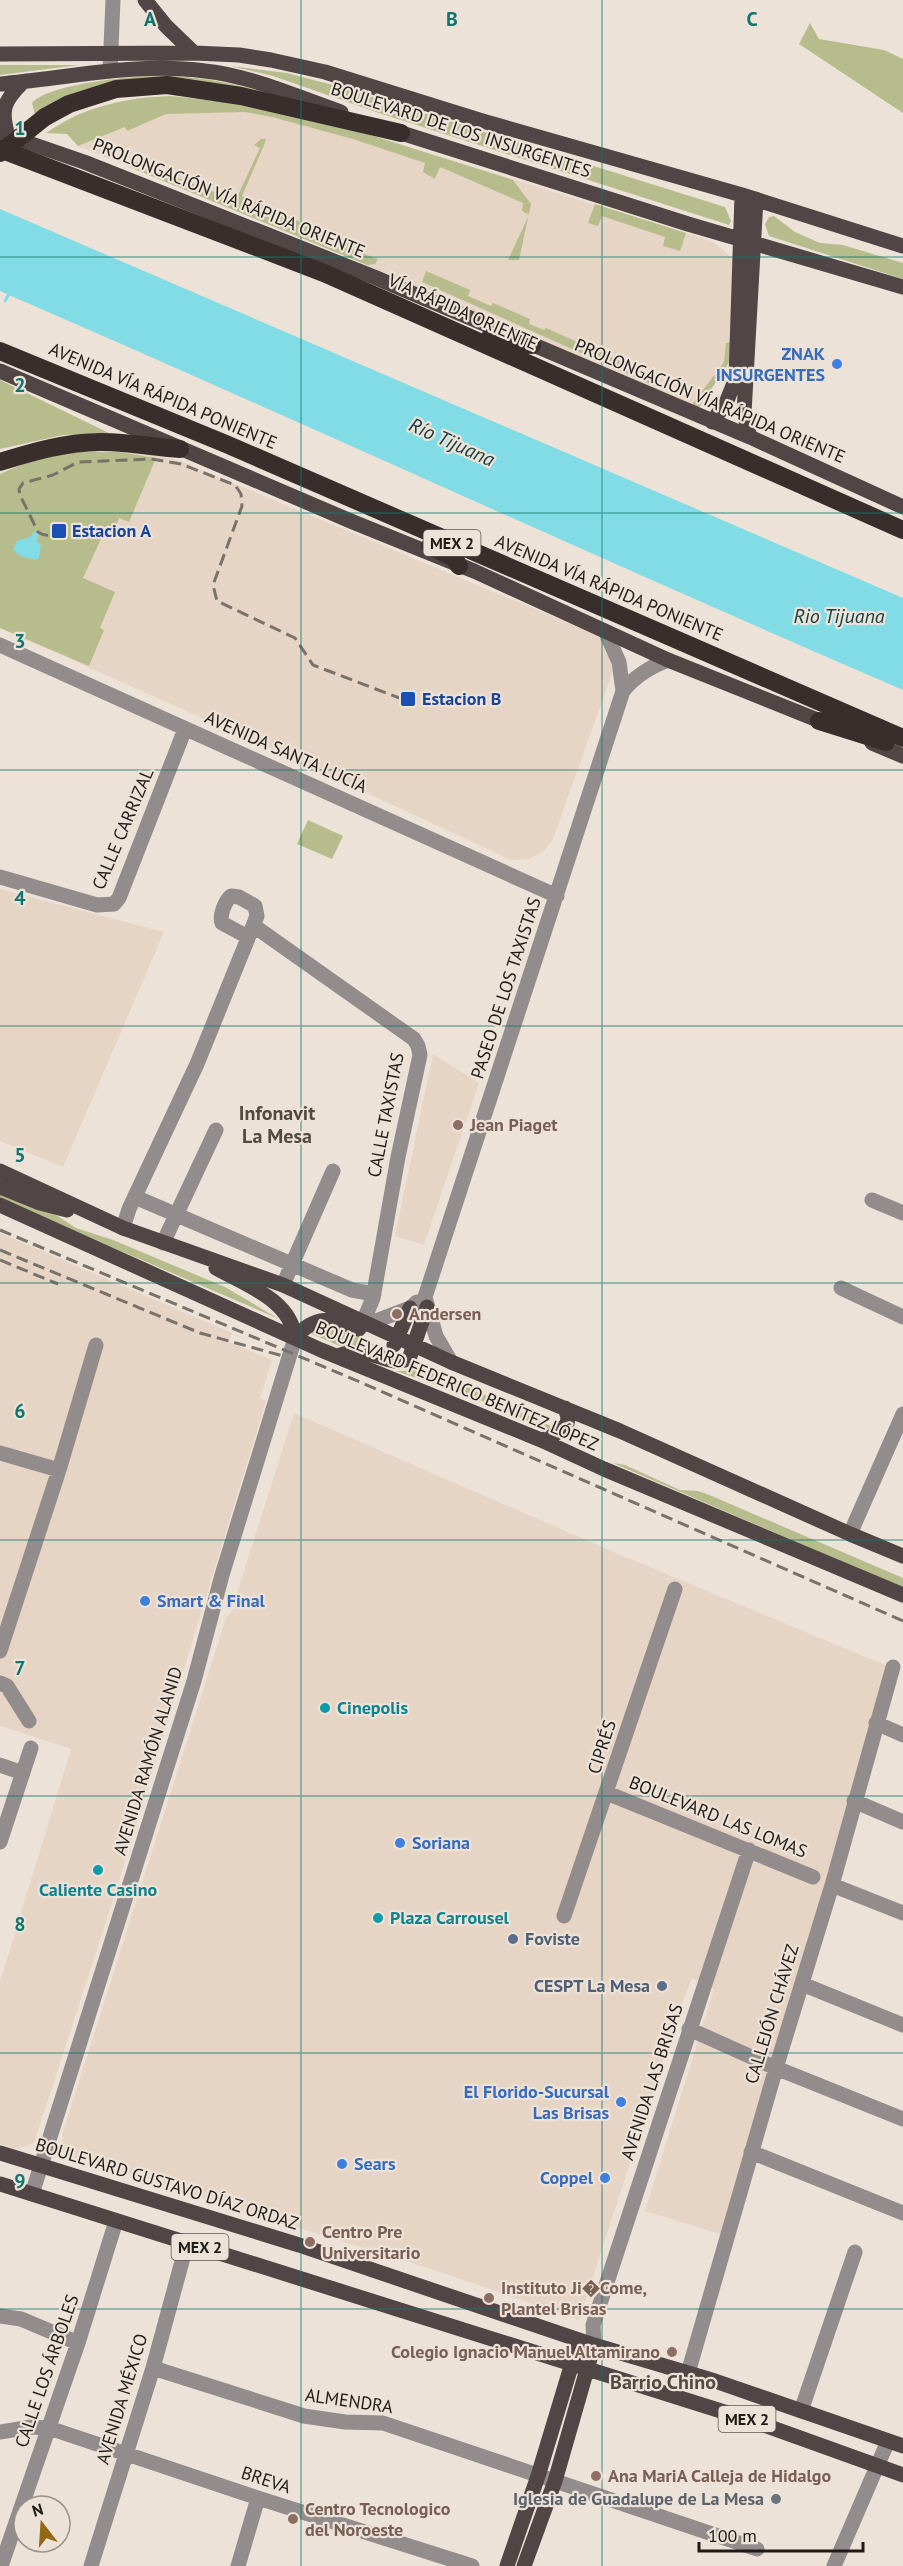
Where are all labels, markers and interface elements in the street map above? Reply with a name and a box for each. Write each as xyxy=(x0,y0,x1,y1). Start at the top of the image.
text: A xyxy=(144,6,157,32)
text: B xyxy=(446,6,458,32)
text: C xyxy=(746,6,758,32)
street label: BOULEVARD DE LOS INSURGENTES xyxy=(328,77,594,183)
text: 1 xyxy=(14,115,26,141)
street label: PROLONGACIÓN VÍA RÁPIDA ORIENTE xyxy=(90,132,369,263)
street label: VÍA RÁPIDA ORIENTE xyxy=(384,268,542,355)
street label: PROLONGACIÓN VÍA RÁPIDA ORIENTE xyxy=(571,333,849,468)
street label: AVENIDA VÍA RÁPIDA PONIENTE xyxy=(46,337,281,454)
place label: ZNAK INSURGENTES xyxy=(716,342,825,386)
marker: ZNAK INSURGENTES xyxy=(830,357,844,371)
text: 2 xyxy=(14,372,26,398)
water label: Río Tijuana xyxy=(405,412,499,473)
place label: Estacion A xyxy=(72,519,151,542)
marker: Estacion A xyxy=(50,522,68,540)
street label: AVENIDA VÍA RÁPIDA PONIENTE xyxy=(492,529,727,646)
road number: MEX 2 xyxy=(424,530,480,556)
water label: Rio Tijuana xyxy=(793,603,885,629)
text: 3 xyxy=(14,628,26,654)
place label: Estacion B xyxy=(422,687,502,710)
marker: Estacion B xyxy=(399,690,417,708)
street label: AVENIDA SANTA LUCÍA xyxy=(201,705,371,798)
street label: CALLE CARRIZAL xyxy=(87,765,158,893)
text: 4 xyxy=(14,885,26,911)
street label: PASEO DE LOS TAXISTAS xyxy=(465,894,546,1082)
street label: CALLE TAXISTAS xyxy=(362,1051,409,1179)
district label: Infonavit La Mesa xyxy=(239,1100,315,1149)
place label: Jean Piaget xyxy=(469,1113,558,1136)
marker: Jean Piaget xyxy=(451,1118,465,1132)
text: 5 xyxy=(14,1142,26,1168)
place label: Andersen xyxy=(409,1302,481,1325)
marker: Andersen xyxy=(390,1307,404,1321)
street label: BOULEVARD FEDERICO BENÍTEZ LÓPEZ xyxy=(312,1315,602,1456)
text: 6 xyxy=(14,1398,26,1424)
place label: Smart & Final xyxy=(157,1589,266,1612)
marker: Smart & Final xyxy=(138,1594,152,1608)
text: 7 xyxy=(14,1655,26,1681)
street label: AVENIDA RAMÓN ALANID xyxy=(108,1664,187,1858)
place label: Cinepolis xyxy=(337,1696,408,1719)
marker: Cinepolis xyxy=(318,1701,332,1715)
street label: CIPRÉS xyxy=(582,1717,621,1777)
street label: BOULEVARD LAS LOMAS xyxy=(626,1770,810,1863)
place label: Soriana xyxy=(412,1831,470,1854)
marker: Soriana xyxy=(393,1836,407,1850)
marker: Caliente Casino xyxy=(91,1863,105,1877)
place label: Caliente Casino xyxy=(39,1878,157,1901)
place label: Plaza Carrousel xyxy=(390,1906,510,1929)
text: 8 xyxy=(14,1911,26,1937)
marker: Plaza Carrousel xyxy=(371,1911,385,1925)
place label: Foviste xyxy=(525,1927,580,1950)
marker: Foviste xyxy=(506,1932,520,1946)
street label: CALLEJÓN CHÁVEZ xyxy=(739,1941,804,2086)
place label: CESPT La Mesa xyxy=(534,1974,650,1997)
marker: CESPT La Mesa xyxy=(655,1979,669,1993)
street label: AVENIDA LAS BRISAS xyxy=(615,2001,688,2163)
place label: El Florido-Sucursal Las Brisas xyxy=(464,2080,610,2124)
marker: El Florido-Sucursal Las Brisas xyxy=(614,2095,628,2109)
street label: BOULEVARD GUSTAVO DÍAZ ORDAZ xyxy=(33,2132,302,2235)
place label: Sears xyxy=(354,2152,396,2175)
marker: Sears xyxy=(335,2157,349,2171)
place label: Coppel xyxy=(540,2166,594,2189)
text: 9 xyxy=(14,2168,26,2194)
marker: Coppel xyxy=(598,2171,612,2185)
place label: Centro Pre Universitario xyxy=(322,2220,421,2264)
road number: MEX 2 xyxy=(172,2234,228,2260)
marker: Centro Pre Universitario xyxy=(303,2235,317,2249)
place label: Instituto Ji�Come, Plantel Brisas xyxy=(501,2276,647,2320)
street label: CALLE LOS ÁRBOLES xyxy=(10,2291,83,2450)
marker: Instituto Ji�Come, Plantel Brisas xyxy=(482,2291,496,2305)
street label: AVENIDA MÉXICO xyxy=(91,2331,152,2467)
place label: Colegio Ignacio Manuel Altamirano xyxy=(391,2340,660,2363)
marker: Colegio Ignacio Manuel Altamirano xyxy=(665,2345,679,2359)
district label: Barrio Chino xyxy=(610,2369,716,2395)
street label: ALMENDRA xyxy=(304,2383,395,2418)
road number: MEX 2 xyxy=(718,2406,776,2432)
street label: BREVA xyxy=(238,2461,294,2498)
place label: Ana MariA Calleja de Hidalgo xyxy=(608,2464,831,2487)
marker: Ana MariA Calleja de Hidalgo xyxy=(589,2469,603,2483)
place label: Iglesia de Guadalupe de La Mesa xyxy=(513,2487,764,2510)
marker: Iglesia de Guadalupe de La Mesa xyxy=(769,2492,783,2506)
north arrow xyxy=(12,2494,72,2554)
place label: Centro Tecnologico del Noroeste xyxy=(305,2497,451,2541)
text: N xyxy=(30,2499,46,2521)
marker: Centro Tecnologico del Noroeste xyxy=(286,2512,300,2526)
scale bar xyxy=(699,2515,862,2553)
text: 100 m xyxy=(708,2524,757,2547)

